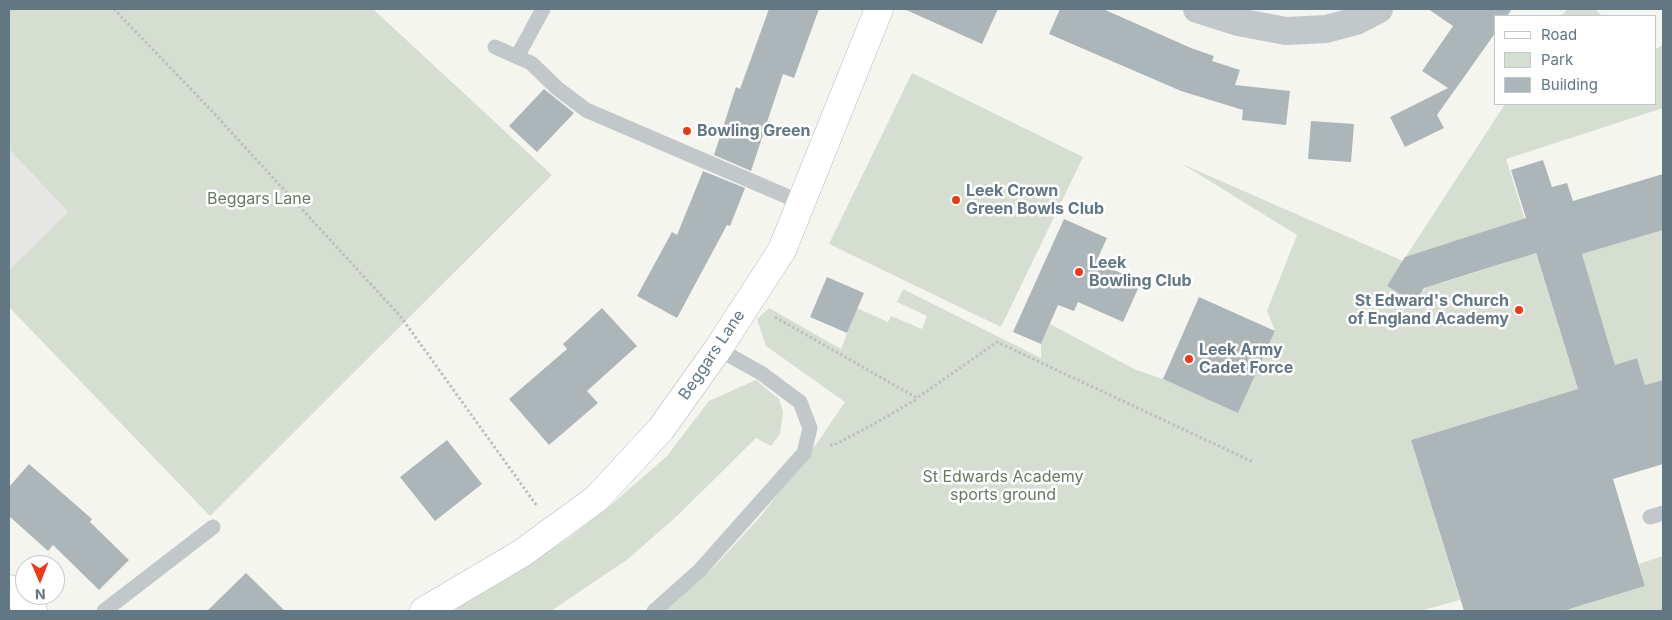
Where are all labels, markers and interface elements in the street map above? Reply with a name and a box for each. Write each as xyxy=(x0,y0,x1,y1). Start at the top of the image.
legend xyxy=(1494,15,1657,105)
text: Road xyxy=(1541,25,1577,44)
text: Park xyxy=(1541,50,1573,69)
text: Building xyxy=(1541,75,1598,94)
place label: Bowling Green xyxy=(697,121,810,141)
marker: Bowling Green xyxy=(681,125,693,137)
place label: Leek Crown Green Bowls Club xyxy=(966,181,1104,219)
park label: Beggars Lane xyxy=(207,189,311,209)
marker: Leek Crown Green Bowls Club xyxy=(950,194,962,206)
place label: Leek Bowling Club xyxy=(1089,253,1192,291)
marker: Leek Bowling Club xyxy=(1073,266,1085,278)
place label: St Edward's Church of England Academy xyxy=(1348,291,1509,329)
marker: St Edward's Church of England Academy xyxy=(1513,304,1525,316)
street label: Beggars Lane xyxy=(675,306,749,404)
place label: Leek Army Cadet Force xyxy=(1199,340,1293,378)
marker: Leek Army Cadet Force xyxy=(1183,353,1195,365)
park label: St Edwards Academy sports ground xyxy=(922,467,1084,505)
north arrow xyxy=(15,555,65,605)
text: N xyxy=(35,586,46,603)

